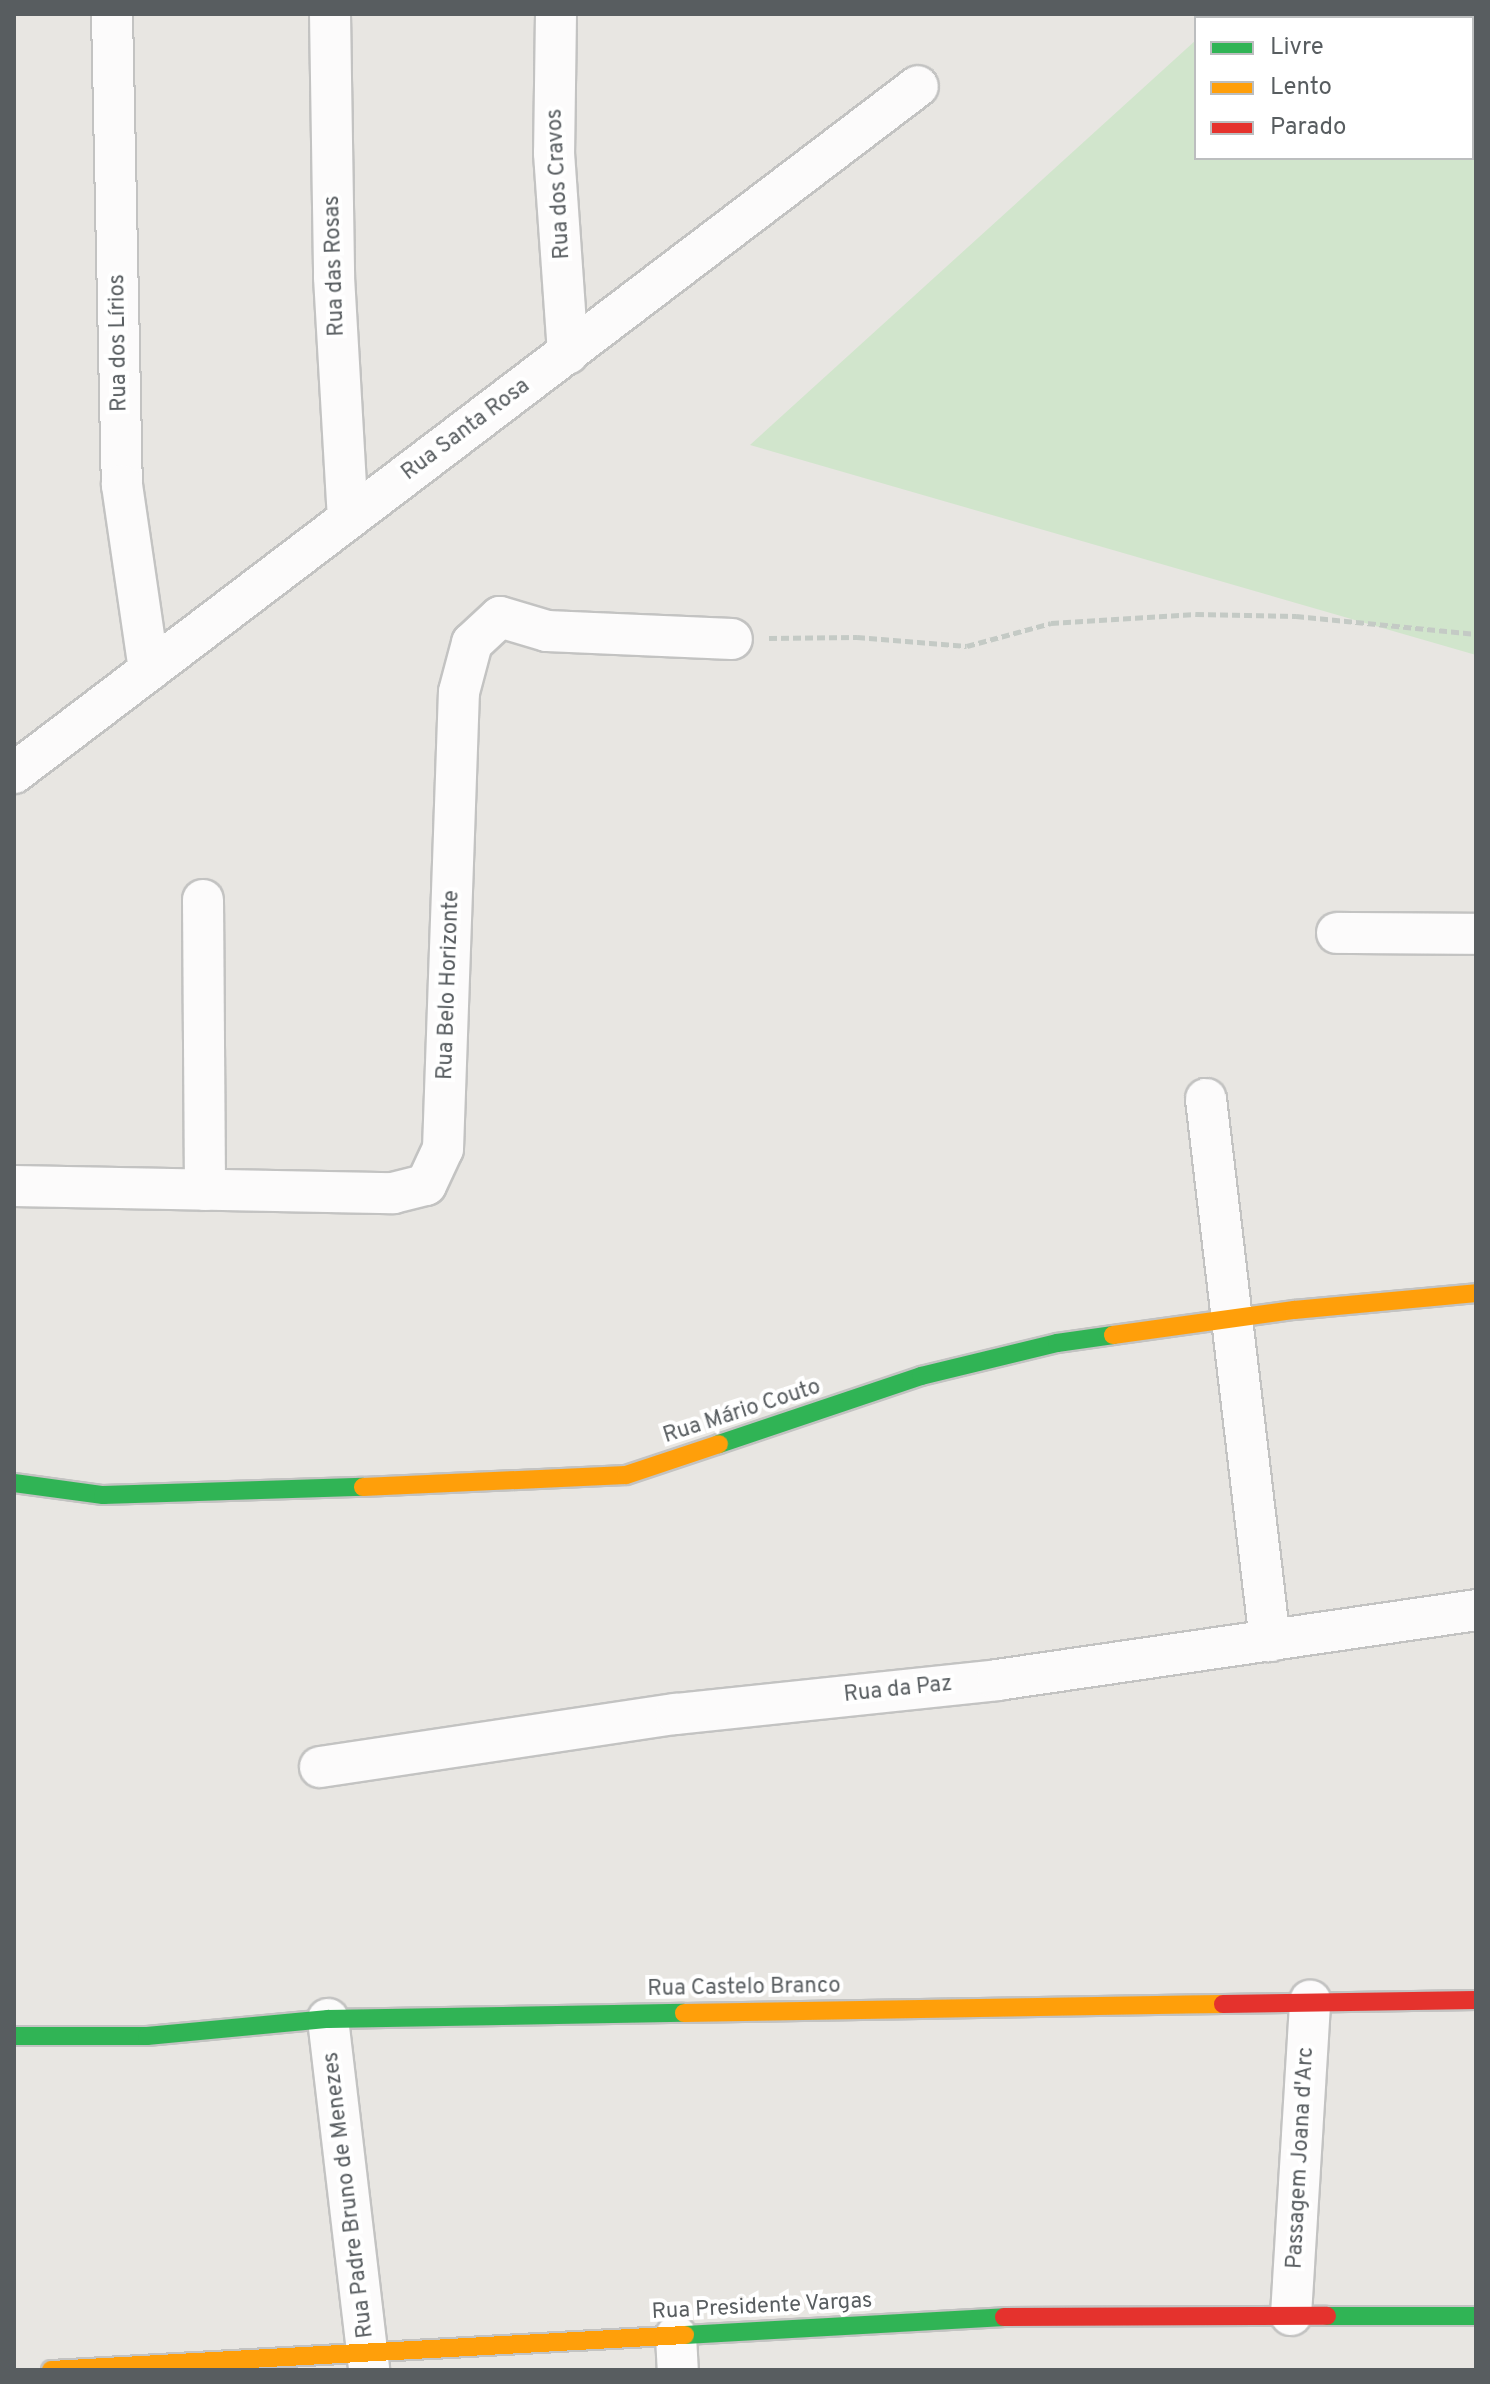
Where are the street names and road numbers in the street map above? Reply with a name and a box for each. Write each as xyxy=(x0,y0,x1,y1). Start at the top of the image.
street label: Rua dos Cravos xyxy=(542,108,576,260)
street label: Rua das Rosas xyxy=(319,195,351,337)
street label: Rua dos Lírios xyxy=(105,274,133,412)
street label: Rua Santa Rosa xyxy=(397,373,535,487)
street label: Rua Belo Horizonte xyxy=(432,890,466,1080)
street label: Rua Mário Couto xyxy=(660,1374,824,1450)
street label: Rua da Paz xyxy=(843,1671,953,1709)
street label: Rua Castelo Branco xyxy=(647,1973,841,2003)
street label: Passagem Joana d'Arc xyxy=(1282,2046,1320,2270)
street label: Rua Padre Bruno de Menezes xyxy=(318,2050,380,2340)
street label: Rua Presidente Vargas xyxy=(651,2288,873,2326)

